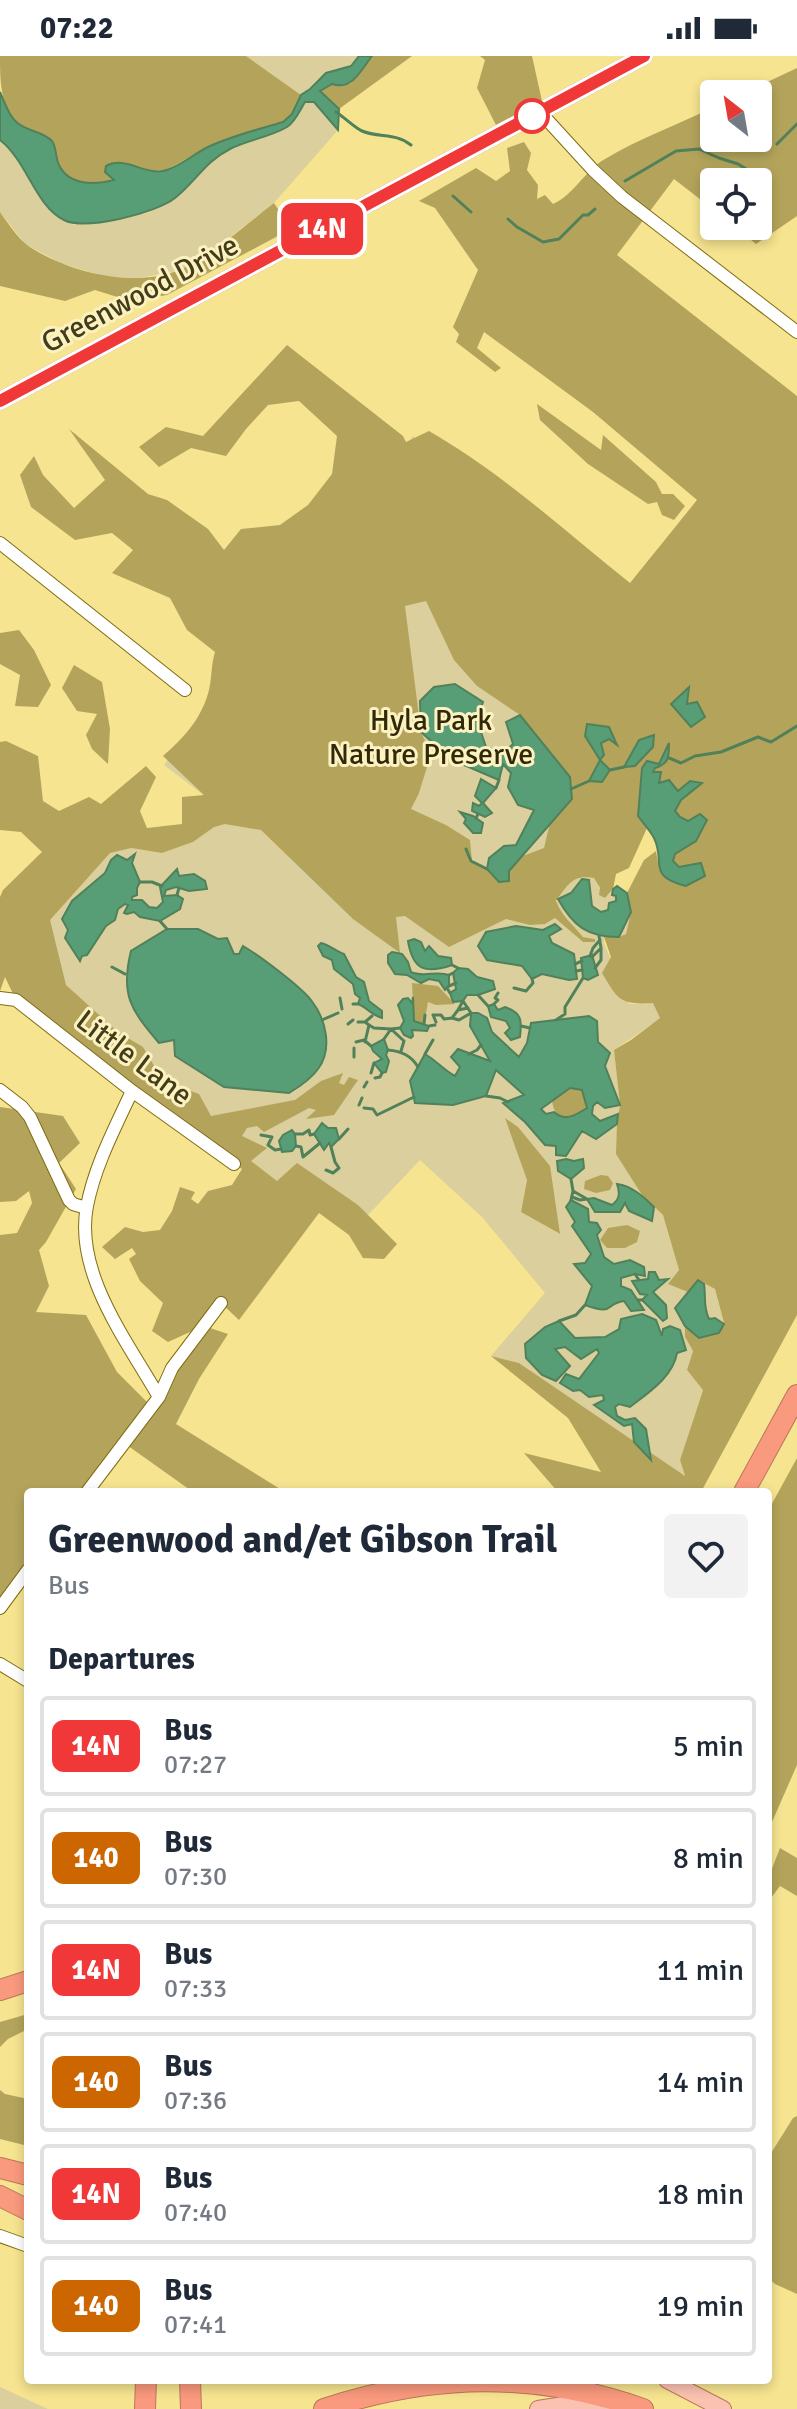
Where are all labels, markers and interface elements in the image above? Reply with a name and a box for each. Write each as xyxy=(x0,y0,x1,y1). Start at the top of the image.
text: 07:22 xyxy=(40,10,114,47)
north arrow xyxy=(700,80,772,152)
map controls xyxy=(700,80,772,240)
unlabelled marker xyxy=(515,99,549,133)
button: locate xyxy=(700,168,772,240)
line badge: 14N xyxy=(276,203,368,255)
text: 14N xyxy=(297,212,347,246)
street label: Greenwood Drive xyxy=(35,227,245,361)
park label: Hyla Park Nature Preserve xyxy=(329,702,533,773)
street label: Little Lane xyxy=(68,1002,200,1114)
button: heart xyxy=(664,1514,748,1598)
text: Greenwood and/et Gibson Trail xyxy=(48,1516,557,1563)
text: Bus xyxy=(48,1570,89,1602)
text: Departures xyxy=(48,1641,195,1678)
text: Bus xyxy=(164,1712,212,1749)
text: 5 min xyxy=(673,1728,744,1765)
text: 14N xyxy=(71,1729,121,1763)
text: 07:27 xyxy=(164,1749,227,1781)
text: Bus xyxy=(164,1824,212,1861)
text: 8 min xyxy=(673,1840,744,1877)
text: 140 xyxy=(73,1841,119,1875)
text: 07:30 xyxy=(164,1861,227,1893)
text: Bus xyxy=(164,1936,212,1973)
text: 11 min xyxy=(657,1952,744,1989)
text: 14N xyxy=(71,1953,121,1987)
text: 07:33 xyxy=(164,1973,227,2005)
text: Bus xyxy=(164,2048,212,2085)
text: 14 min xyxy=(657,2064,744,2101)
text: 140 xyxy=(73,2065,119,2099)
text: 07:36 xyxy=(164,2085,227,2117)
text: Bus xyxy=(164,2160,212,2197)
text: 18 min xyxy=(657,2176,744,2213)
text: 14N xyxy=(71,2177,121,2211)
text: 07:40 xyxy=(164,2197,227,2229)
text: Bus xyxy=(164,2272,212,2309)
text: 19 min xyxy=(657,2288,744,2325)
text: 140 xyxy=(73,2289,119,2323)
text: 07:41 xyxy=(164,2309,227,2341)

